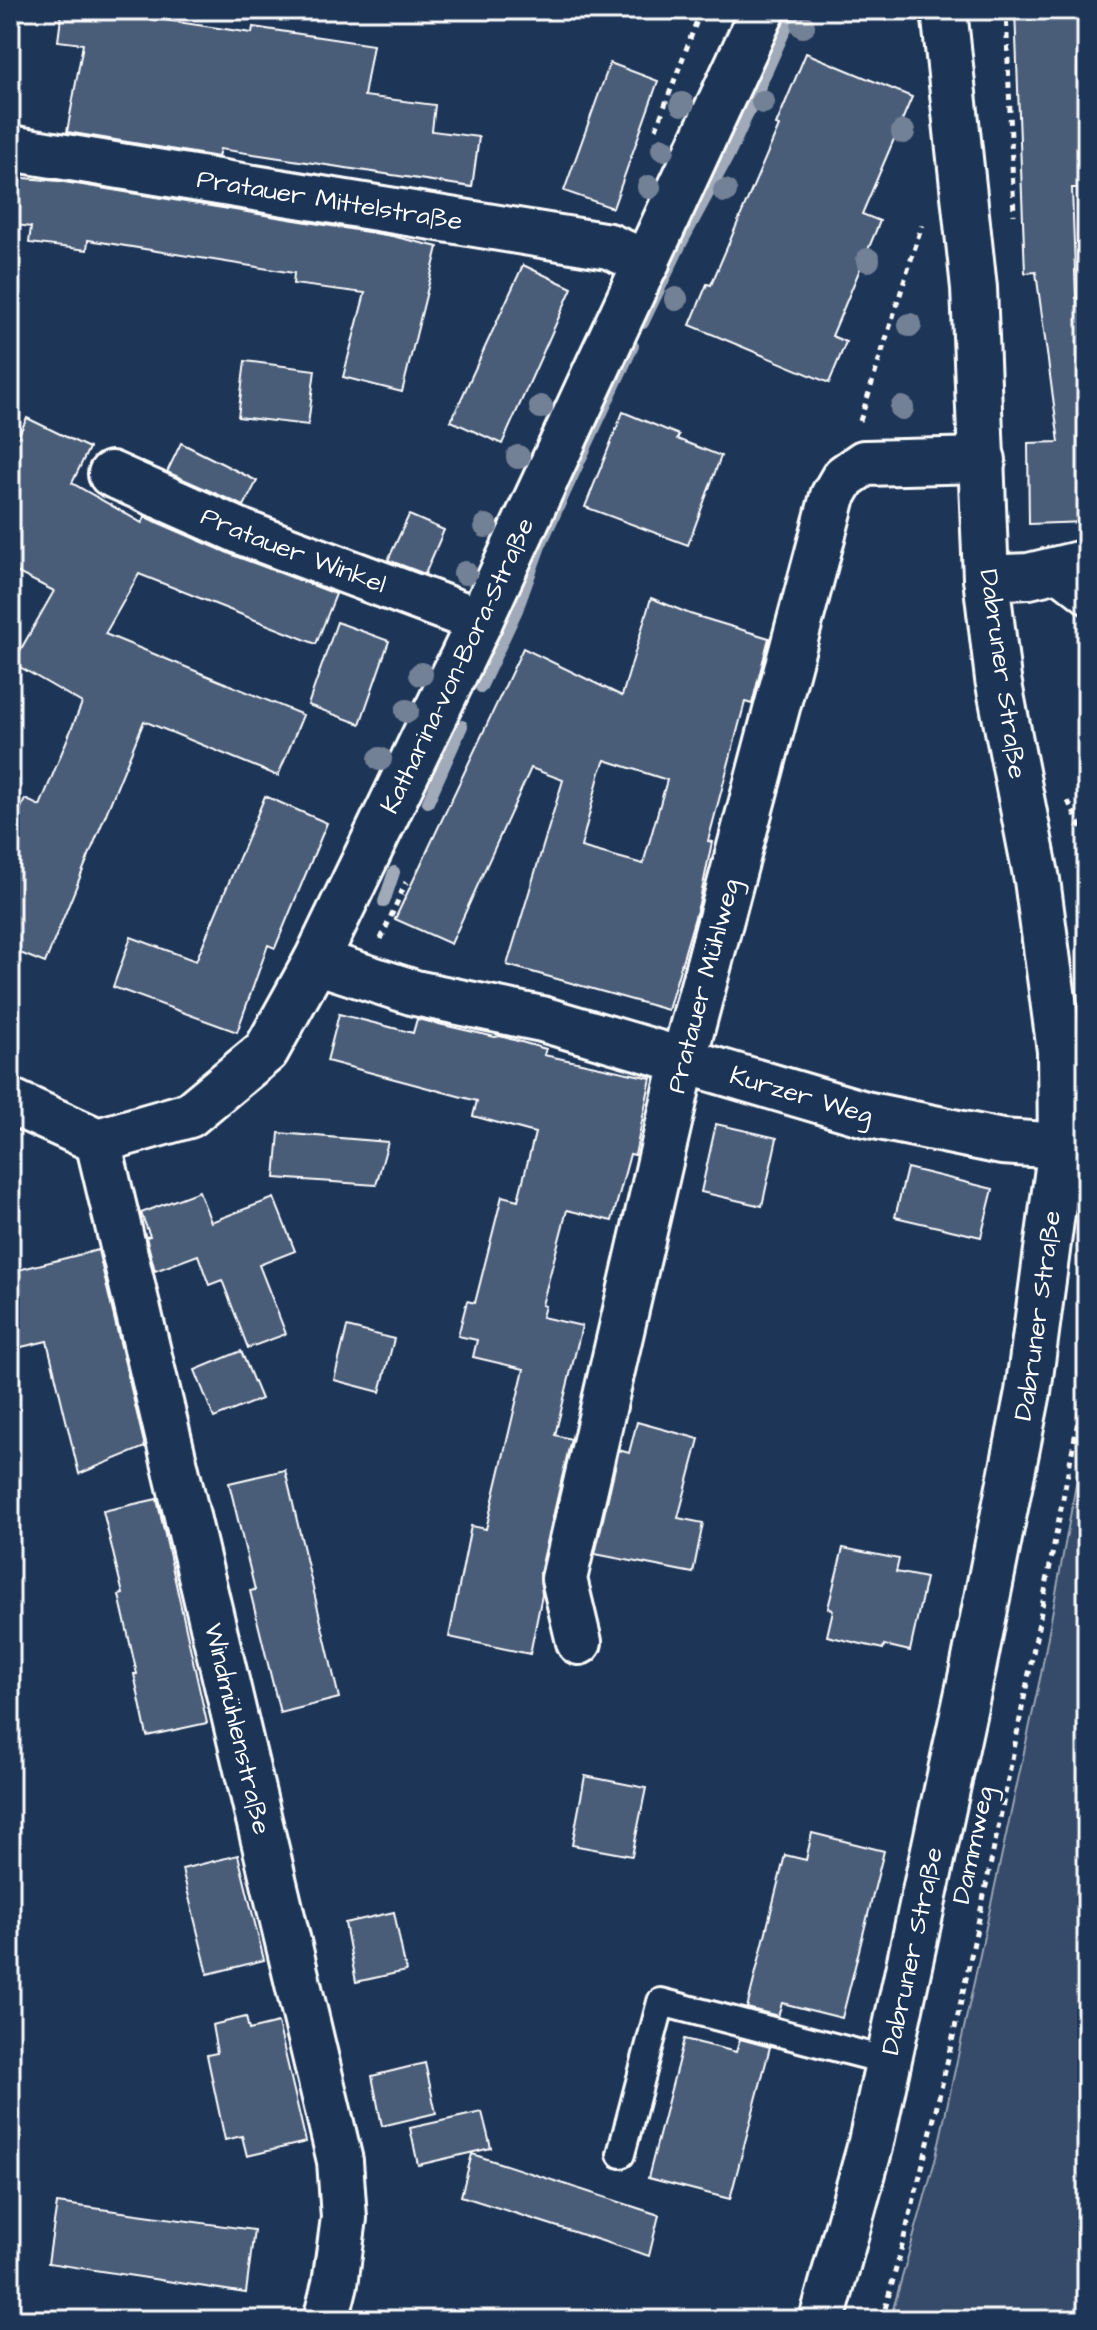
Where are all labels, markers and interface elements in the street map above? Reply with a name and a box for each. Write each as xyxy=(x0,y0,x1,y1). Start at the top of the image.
street label: Pratauer Mittelstraße xyxy=(194,161,465,240)
street label: Pratauer Winkel xyxy=(195,498,391,602)
street label: Katharina-von-Bora-Straße xyxy=(372,512,543,819)
street label: Dabruner Straße xyxy=(970,567,1036,781)
street label: Pratauer Mühlweg xyxy=(658,875,751,1097)
street label: Kurzer Weg xyxy=(726,1057,876,1135)
street label: Dabruner Straße xyxy=(1005,1208,1070,1424)
street label: Windmühlenstraße xyxy=(195,1619,280,1838)
street label: Dammweg xyxy=(943,1783,1005,1907)
street label: Dabruner Straße xyxy=(872,1844,952,2058)

